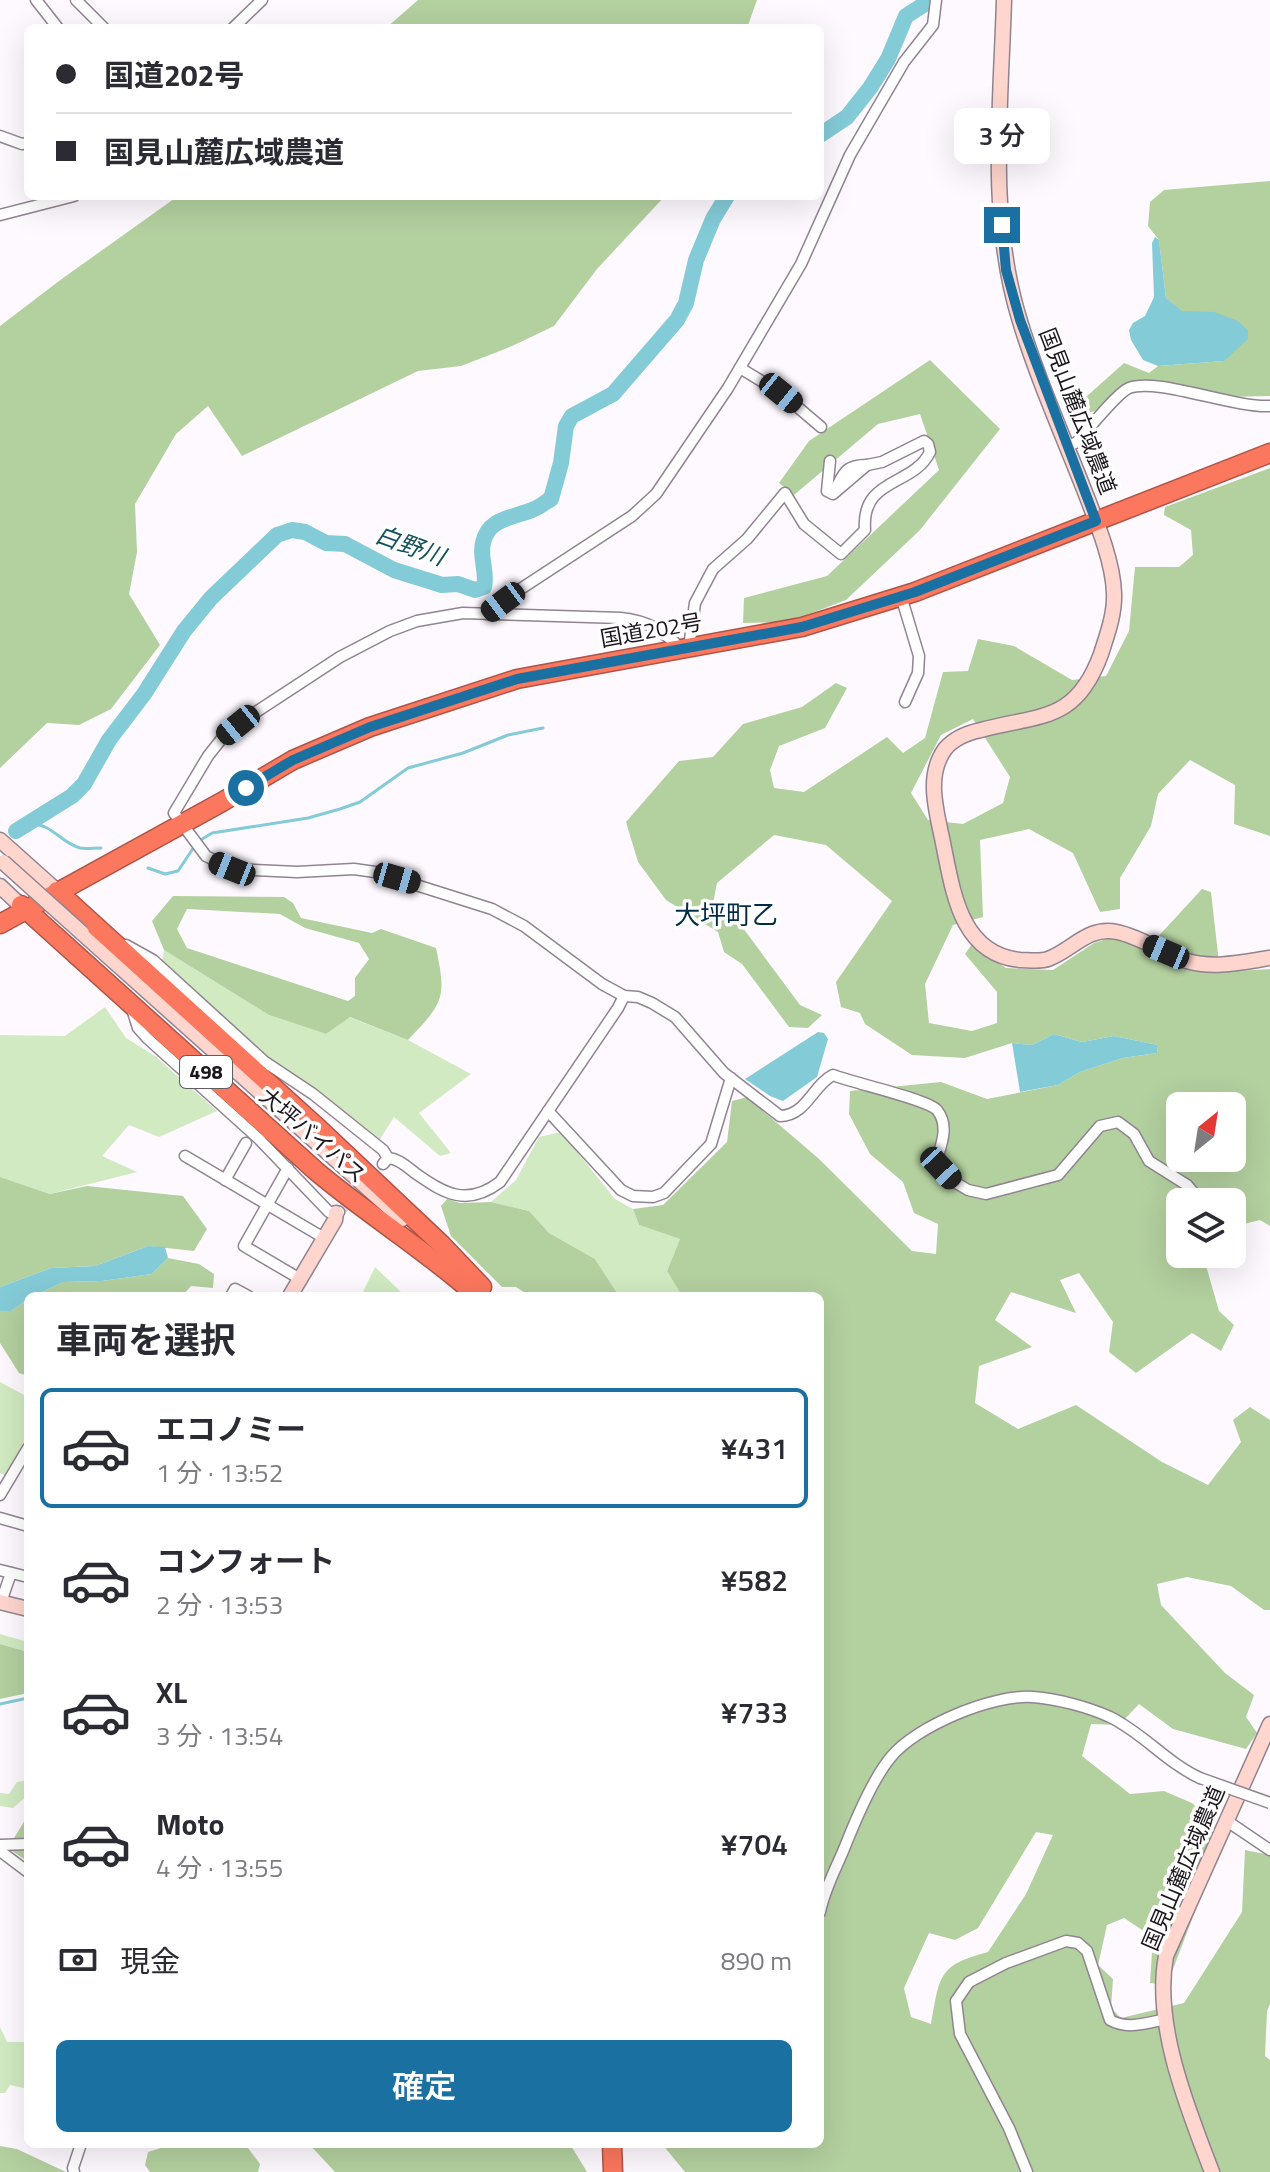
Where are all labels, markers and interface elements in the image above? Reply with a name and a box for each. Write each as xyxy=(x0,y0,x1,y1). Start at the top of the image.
text: 国道202号 xyxy=(104,52,244,98)
callout: 3 分 xyxy=(954,109,1050,165)
text: 3 分 xyxy=(979,116,1025,155)
text: 国見山麓広域農道 xyxy=(104,129,344,175)
route end xyxy=(984,207,1020,243)
street label: 国見山麓広域農道 xyxy=(1031,323,1125,499)
car xyxy=(755,369,807,417)
water label: 白野川 xyxy=(370,516,453,575)
car xyxy=(477,578,529,626)
street label: 国道202号 xyxy=(597,604,705,656)
car xyxy=(212,701,264,749)
route start xyxy=(228,770,264,806)
car xyxy=(205,849,259,889)
car xyxy=(371,860,423,896)
district label: 大坪町乙 xyxy=(674,895,778,934)
car xyxy=(1139,932,1193,972)
road number: 498 xyxy=(180,1056,232,1088)
street label: 大坪バイパス xyxy=(252,1079,374,1191)
north arrow xyxy=(1166,1092,1246,1172)
map controls xyxy=(1166,1092,1246,1268)
car xyxy=(916,1142,966,1194)
button: layers xyxy=(1166,1188,1246,1268)
text: 車両を選択 xyxy=(56,1312,236,1367)
text: エコノミー xyxy=(156,1406,306,1452)
icon: car xyxy=(60,1412,132,1484)
text: ¥431 xyxy=(721,1425,788,1471)
text: 1 分 · 13:52 xyxy=(156,1453,283,1492)
text: コンフォート xyxy=(156,1538,335,1584)
icon: car xyxy=(60,1544,132,1616)
text: ¥582 xyxy=(721,1557,788,1603)
text: 2 分 · 13:53 xyxy=(156,1585,283,1624)
text: XL xyxy=(156,1669,187,1715)
icon: car xyxy=(60,1676,132,1748)
text: ¥733 xyxy=(721,1689,788,1735)
text: 3 分 · 13:54 xyxy=(156,1716,283,1755)
street label: 国見山麓広域農道 xyxy=(1133,1780,1233,1956)
text: Moto xyxy=(156,1801,224,1847)
icon: car xyxy=(60,1808,132,1880)
text: ¥704 xyxy=(721,1821,788,1867)
text: 4 分 · 13:55 xyxy=(156,1848,283,1887)
icon: cash xyxy=(56,1938,100,1982)
text: 現金 xyxy=(120,1938,180,1984)
text: 890 m xyxy=(721,1941,792,1980)
button: 確定 xyxy=(56,2040,792,2132)

